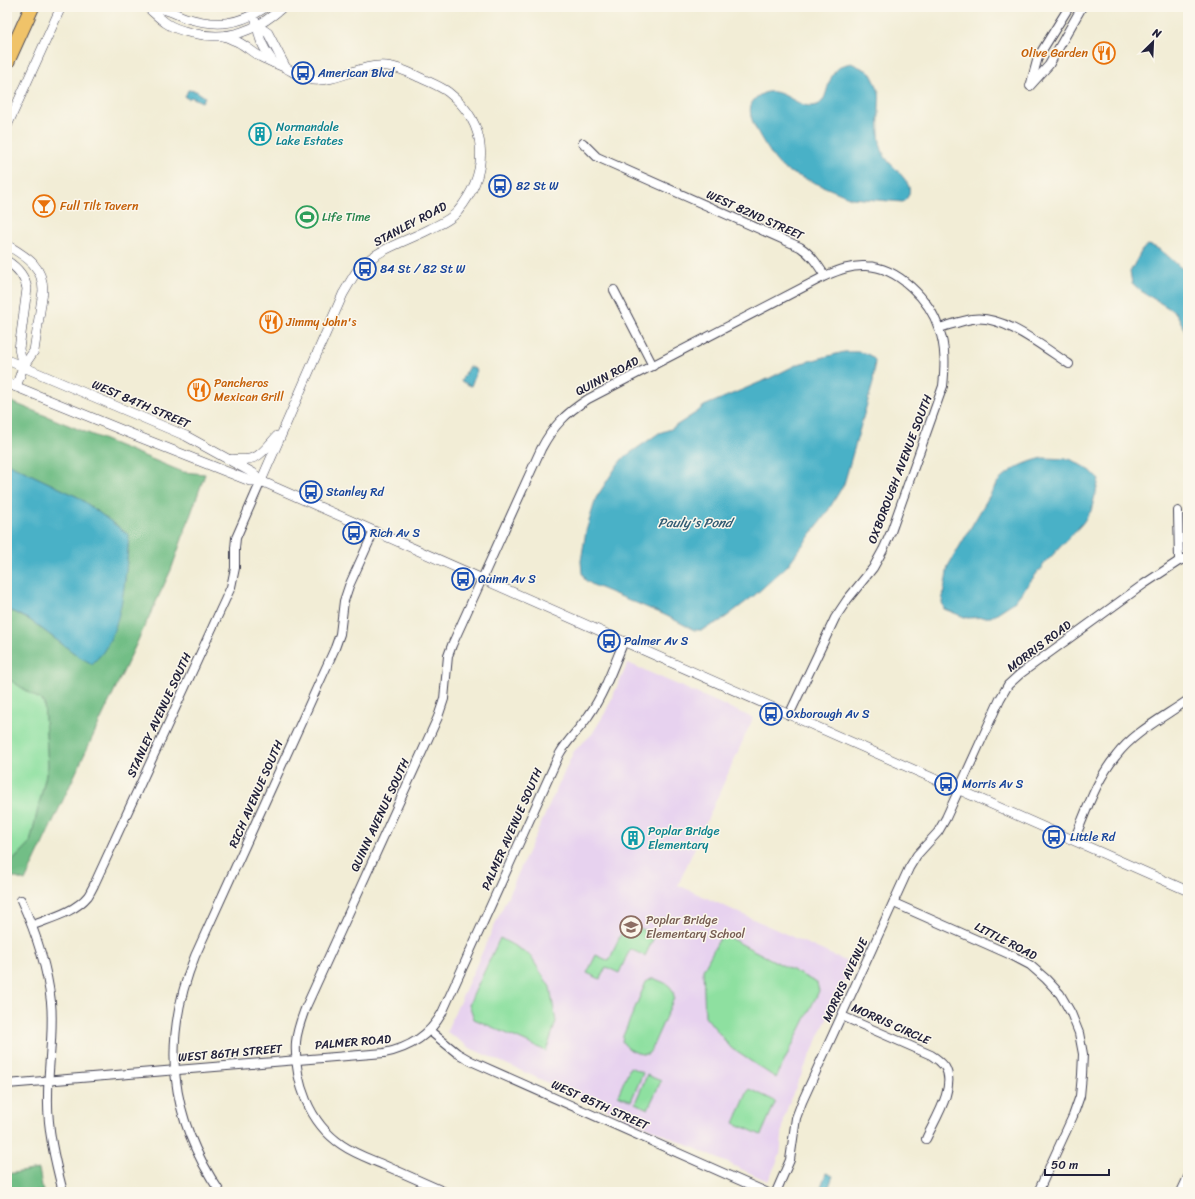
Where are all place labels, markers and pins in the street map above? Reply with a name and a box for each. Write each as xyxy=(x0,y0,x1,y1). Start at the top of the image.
restaurant icon: Olive Garden xyxy=(1091,40,1117,66)
place label: Olive Garden xyxy=(1021,42,1089,64)
bus stop icon: American Blvd xyxy=(290,60,316,86)
place label: American Blvd xyxy=(317,62,396,84)
place label: Normandale Lake Estates xyxy=(276,116,344,152)
building icon: Normandale Lake Estates xyxy=(247,121,273,147)
bus stop icon: 82 St W xyxy=(487,173,513,199)
place label: 82 St W xyxy=(516,175,559,197)
bar icon: Full Tilt Tavern xyxy=(31,193,57,219)
place label: Full Tilt Tavern xyxy=(60,195,139,217)
sports icon: Life Time xyxy=(294,204,320,230)
place label: Life Time xyxy=(322,206,371,228)
bus stop icon: 84 St / 82 St W xyxy=(352,256,378,282)
place label: 84 St / 82 St W xyxy=(380,258,466,280)
restaurant icon: Jimmy John's xyxy=(258,309,284,335)
place label: Jimmy John's xyxy=(285,311,357,333)
place label: Pancheros Mexican Grill xyxy=(214,372,284,408)
restaurant icon: Pancheros Mexican Grill xyxy=(186,377,212,403)
bus stop icon: Stanley Rd xyxy=(298,479,324,505)
place label: Stanley Rd xyxy=(326,481,384,503)
bus stop icon: Rich Av S xyxy=(341,520,367,546)
place label: Rich Av S xyxy=(370,522,421,544)
bus stop icon: Quinn Av S xyxy=(450,566,476,592)
place label: Quinn Av S xyxy=(478,568,536,590)
bus stop icon: Palmer Av S xyxy=(596,628,622,654)
place label: Palmer Av S xyxy=(624,630,689,652)
bus stop icon: Oxborough Av S xyxy=(758,701,784,727)
place label: Oxborough Av S xyxy=(786,703,870,725)
bus stop icon: Morris Av S xyxy=(933,771,959,797)
place label: Morris Av S xyxy=(962,773,1024,795)
place label: Poplar Bridge Elementary xyxy=(648,820,720,856)
bus stop icon: Little Rd xyxy=(1041,824,1067,850)
building icon: Poplar Bridge Elementary xyxy=(620,825,646,851)
place label: Little Rd xyxy=(1070,826,1116,848)
place label: Poplar Bridge Elementary School xyxy=(646,909,746,945)
school or university icon: Poplar Bridge Elementary School xyxy=(618,914,644,940)

